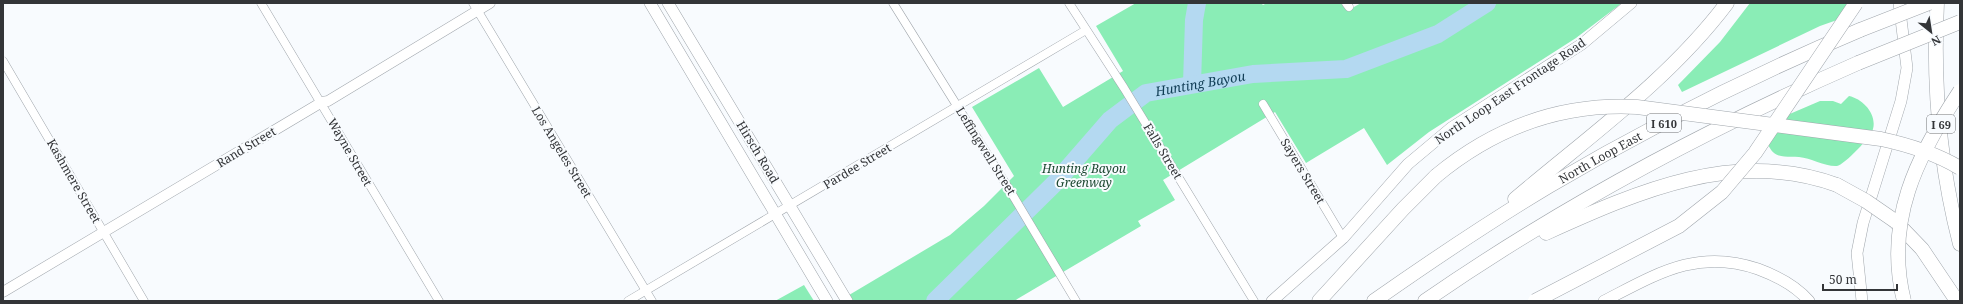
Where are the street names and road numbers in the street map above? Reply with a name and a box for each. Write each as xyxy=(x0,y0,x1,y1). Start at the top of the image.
street label: North Loop East Frontage Road xyxy=(1431,34,1589,148)
street label: Los Angeles Street xyxy=(528,103,596,201)
street label: Leffingwell Street xyxy=(952,104,1020,198)
road number: I 610 xyxy=(1647,114,1681,132)
street label: Wayne Street xyxy=(324,115,376,189)
road number: I 69 xyxy=(1927,115,1955,133)
street label: Hirsch Road xyxy=(733,118,784,187)
street label: Falls Street xyxy=(1140,120,1186,182)
street label: Rand Street xyxy=(213,123,279,171)
street label: North Loop East xyxy=(1555,127,1644,187)
street label: Sayers Street xyxy=(1277,135,1329,207)
street label: Kashmere Street xyxy=(43,136,105,226)
street label: Pardee Street xyxy=(820,139,894,193)

